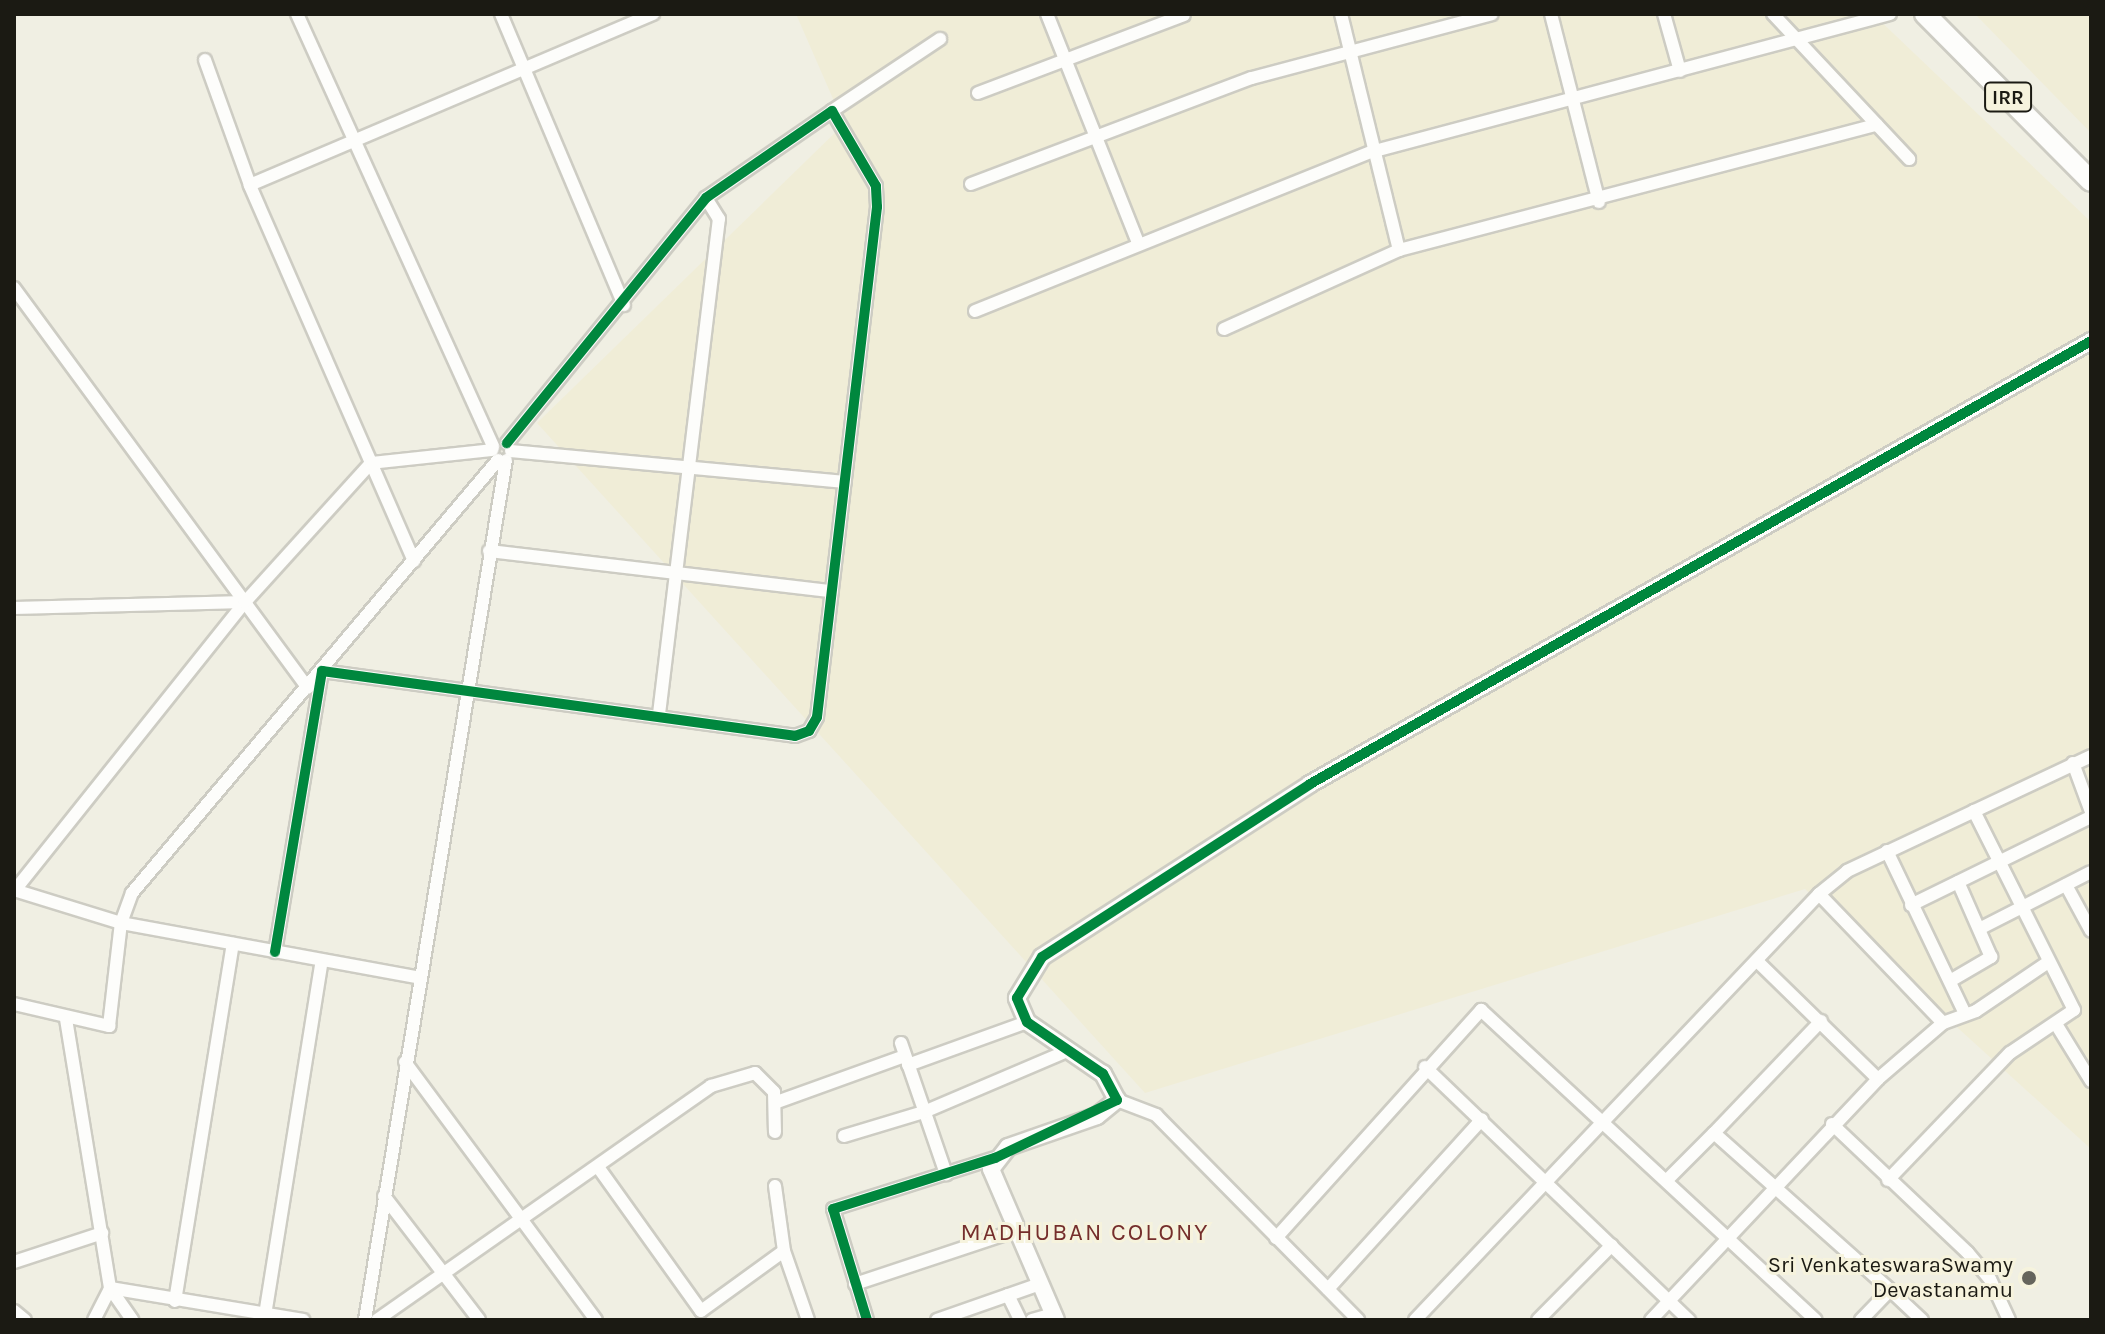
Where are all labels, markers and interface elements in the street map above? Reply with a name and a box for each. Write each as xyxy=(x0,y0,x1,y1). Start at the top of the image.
road number: IRR xyxy=(1984,81,2032,113)
district label: MADHUBAN COLONY xyxy=(961,1219,1209,1247)
place label: Sri VenkateswaraSwamy Devastanamu xyxy=(1768,1252,2013,1304)
marker: Sri VenkateswaraSwamy Devastanamu xyxy=(2020,1269,2038,1287)

